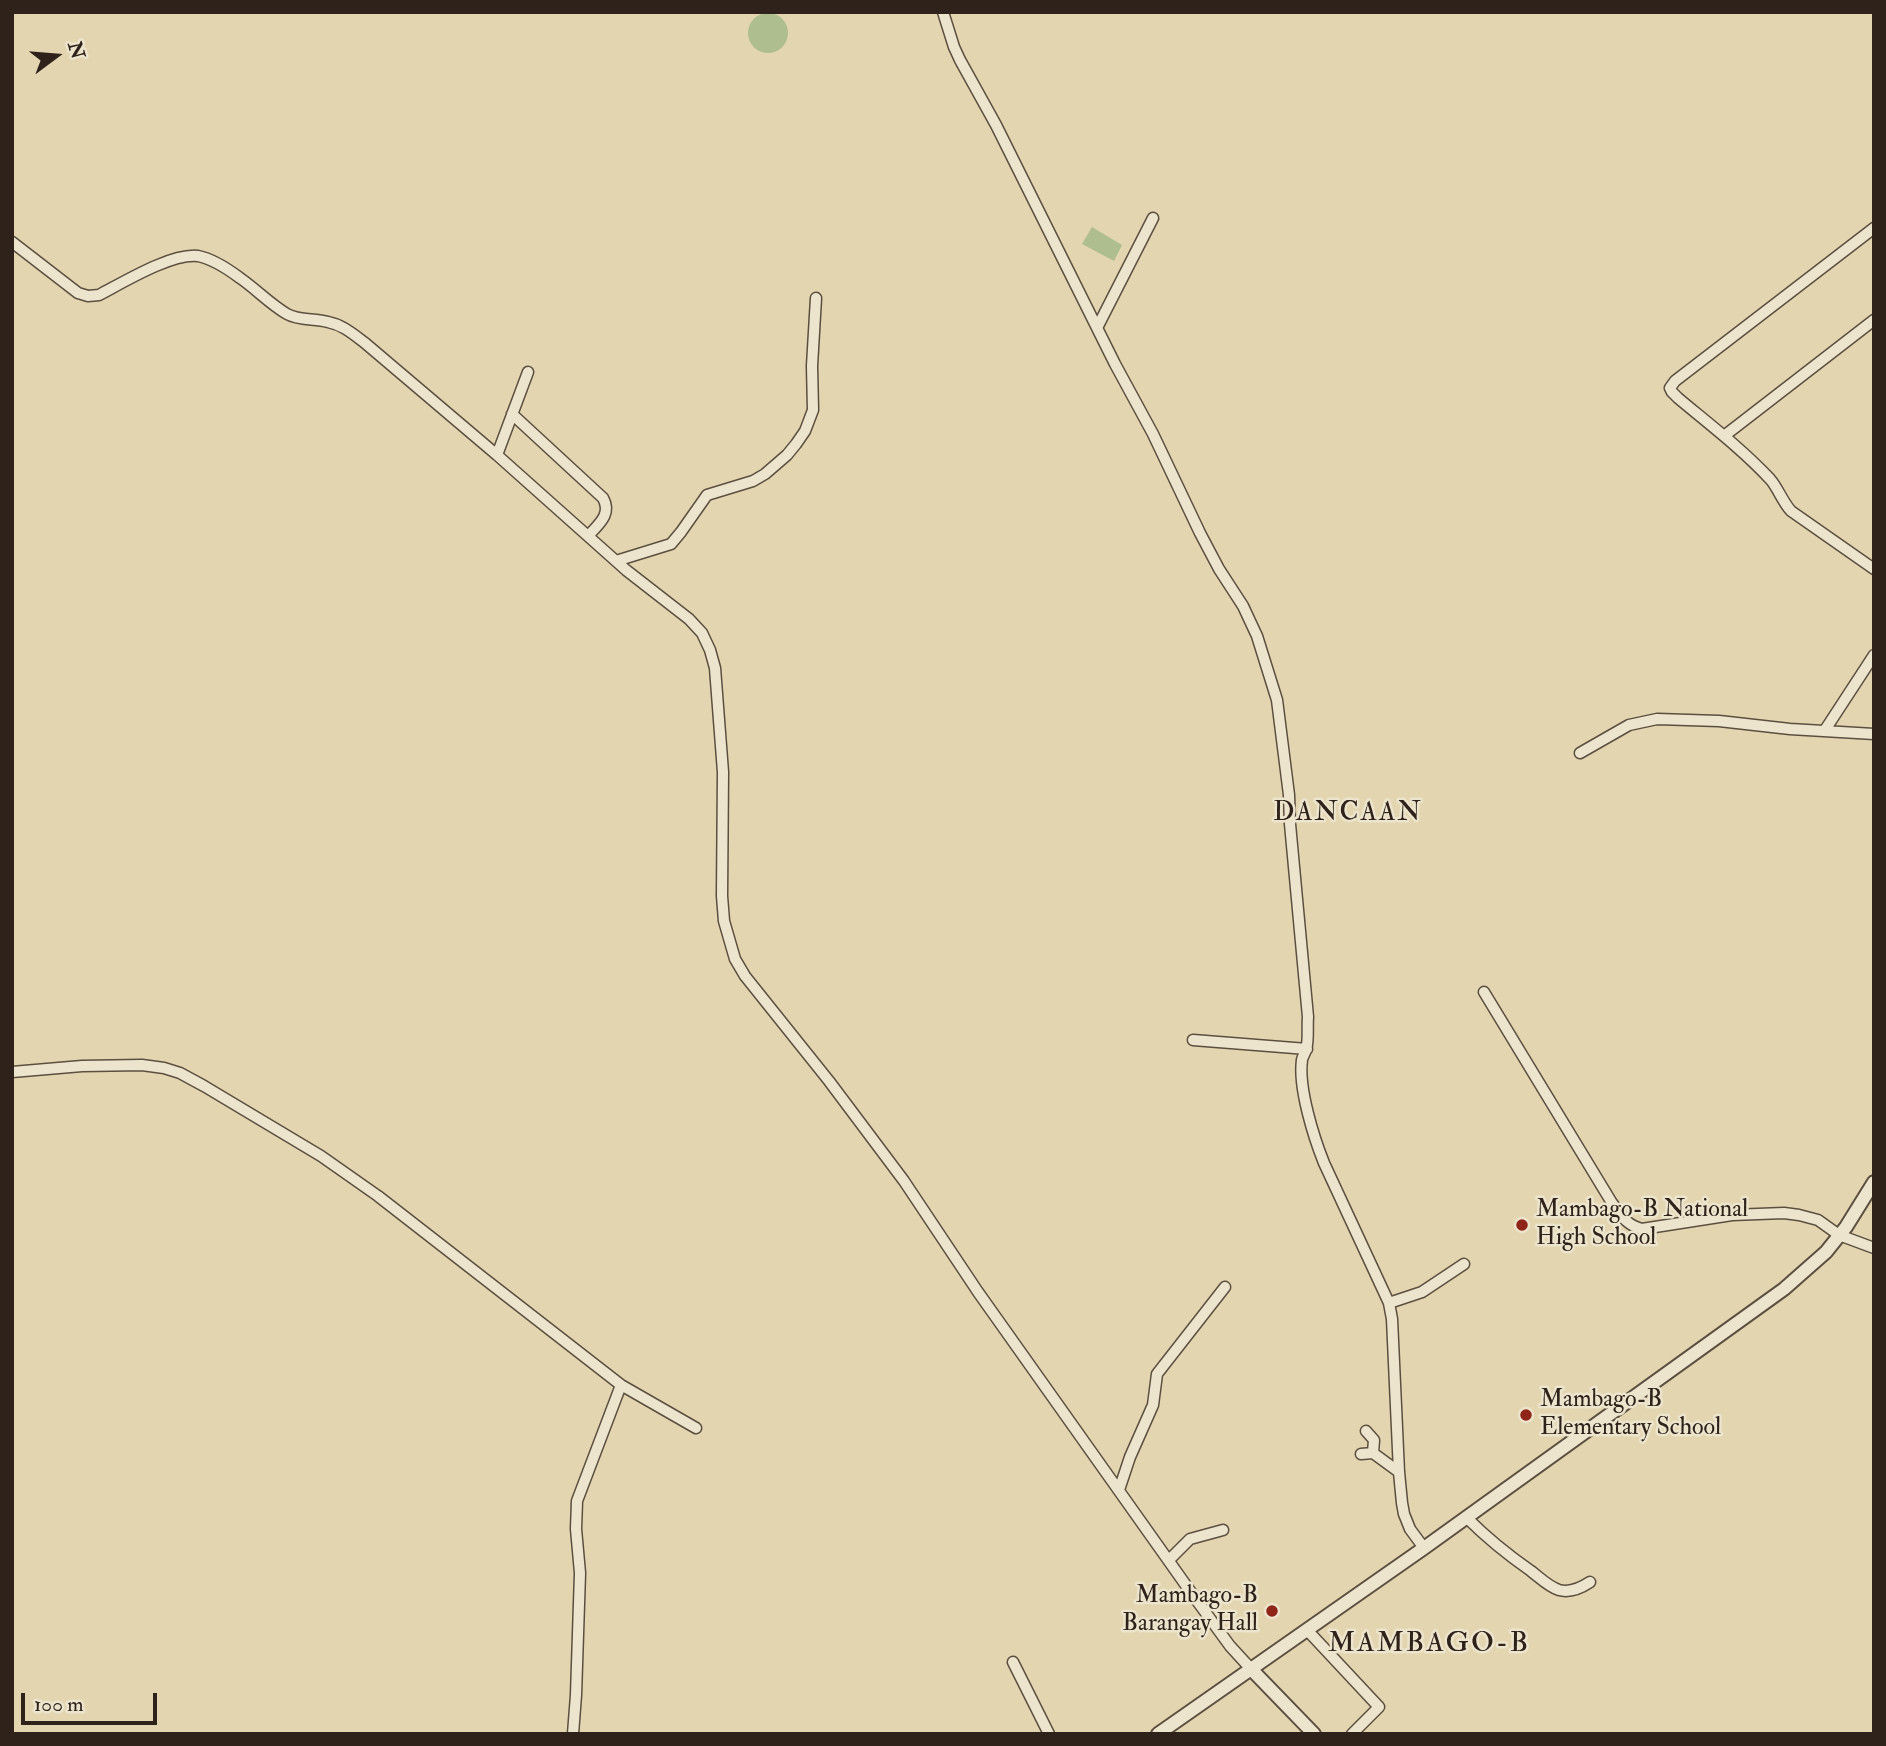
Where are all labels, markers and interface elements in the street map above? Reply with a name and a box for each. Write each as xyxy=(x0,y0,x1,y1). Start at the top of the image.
north arrow xyxy=(21,21,91,91)
text: N xyxy=(62,39,90,62)
district label: DANCAAN xyxy=(1274,798,1422,830)
place label: Mambago-B National High School xyxy=(1536,1197,1748,1253)
marker: Mambago-B National High School xyxy=(1514,1217,1530,1233)
place label: Mambago-B Elementary School xyxy=(1540,1387,1721,1443)
marker: Mambago-B Elementary School xyxy=(1518,1407,1534,1423)
place label: Mambago-B Barangay Hall xyxy=(1122,1583,1258,1639)
marker: Mambago-B Barangay Hall xyxy=(1264,1603,1280,1619)
district label: MAMBAGO-B xyxy=(1329,1628,1529,1662)
scale bar xyxy=(24,1680,161,1724)
text: 100 m xyxy=(34,1691,84,1718)

